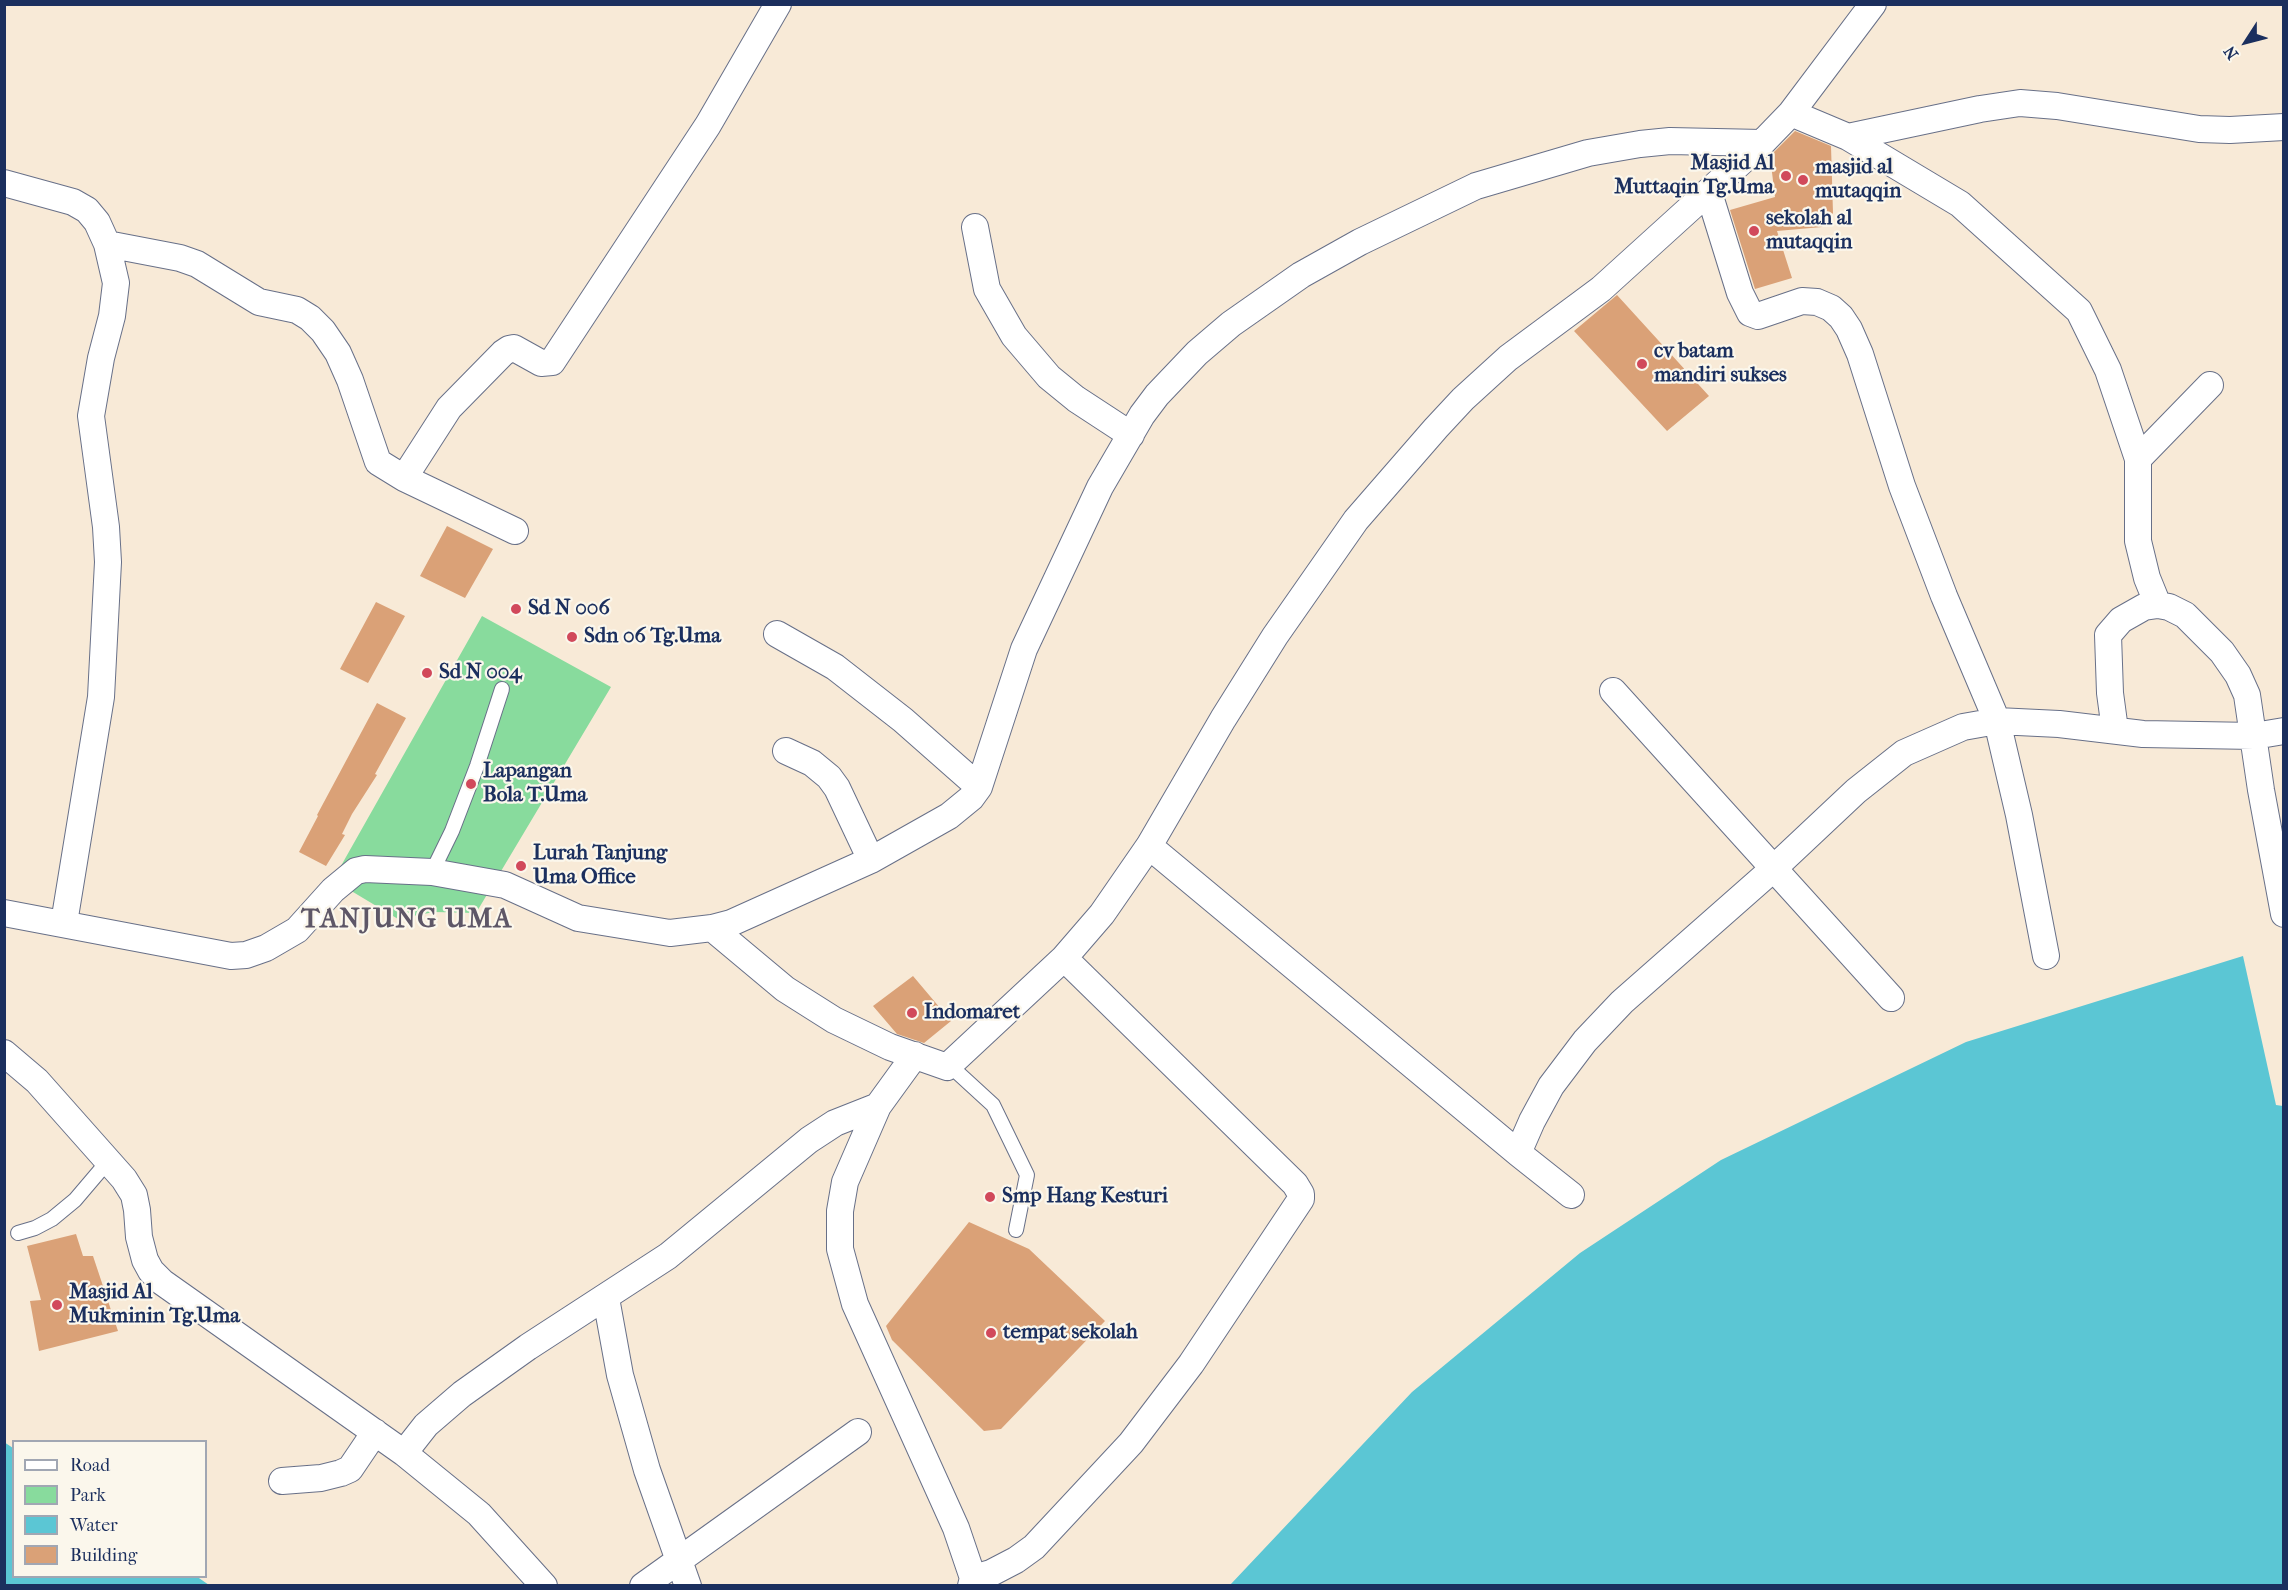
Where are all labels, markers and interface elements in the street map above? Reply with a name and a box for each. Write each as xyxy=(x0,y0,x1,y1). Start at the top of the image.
north arrow xyxy=(2216,12,2276,72)
text: N xyxy=(2220,42,2242,63)
place label: Masjid Al Muttaqin Tg.Uma xyxy=(1614,151,1774,201)
place label: masjid al mutaqqin xyxy=(1815,155,1901,205)
marker: Masjid Al Muttaqin Tg.Uma xyxy=(1779,169,1793,183)
marker: masjid al mutaqqin xyxy=(1796,173,1810,187)
place label: sekolah al mutaqqin xyxy=(1766,206,1852,256)
marker: sekolah al mutaqqin xyxy=(1747,224,1761,238)
place label: cv batam mandiri sukses xyxy=(1654,339,1787,389)
marker: cv batam mandiri sukses xyxy=(1635,357,1649,371)
place label: Sd N 006 xyxy=(528,596,610,622)
marker: Sd N 006 xyxy=(509,602,523,616)
place label: Sdn 06 Tg.Uma xyxy=(584,624,721,650)
marker: Sdn 06 Tg.Uma xyxy=(565,630,579,644)
place label: Sd N 004 xyxy=(439,660,522,686)
marker: Sd N 004 xyxy=(420,666,434,680)
place label: Lapangan Bola T.Uma xyxy=(483,759,587,809)
marker: Lapangan Bola T.Uma xyxy=(464,777,478,791)
place label: Lurah Tanjung Uma Office xyxy=(533,841,667,891)
marker: Lurah Tanjung Uma Office xyxy=(514,859,528,873)
district label: TANJUNG UMA xyxy=(301,904,513,936)
place label: Indomaret xyxy=(924,1000,1020,1026)
marker: Indomaret xyxy=(905,1006,919,1020)
place label: Smp Hang Kesturi xyxy=(1002,1184,1168,1210)
marker: Smp Hang Kesturi xyxy=(983,1190,997,1204)
place label: Masjid Al Mukminin Tg.Uma xyxy=(69,1280,240,1330)
marker: Masjid Al Mukminin Tg.Uma xyxy=(50,1298,64,1312)
place label: tempat sekolah xyxy=(1003,1320,1138,1346)
marker: tempat sekolah xyxy=(984,1326,998,1340)
legend xyxy=(12,1440,207,1578)
text: Road xyxy=(70,1455,110,1476)
text: Park xyxy=(70,1485,106,1506)
text: Water xyxy=(70,1515,118,1536)
text: Building xyxy=(70,1545,137,1566)

